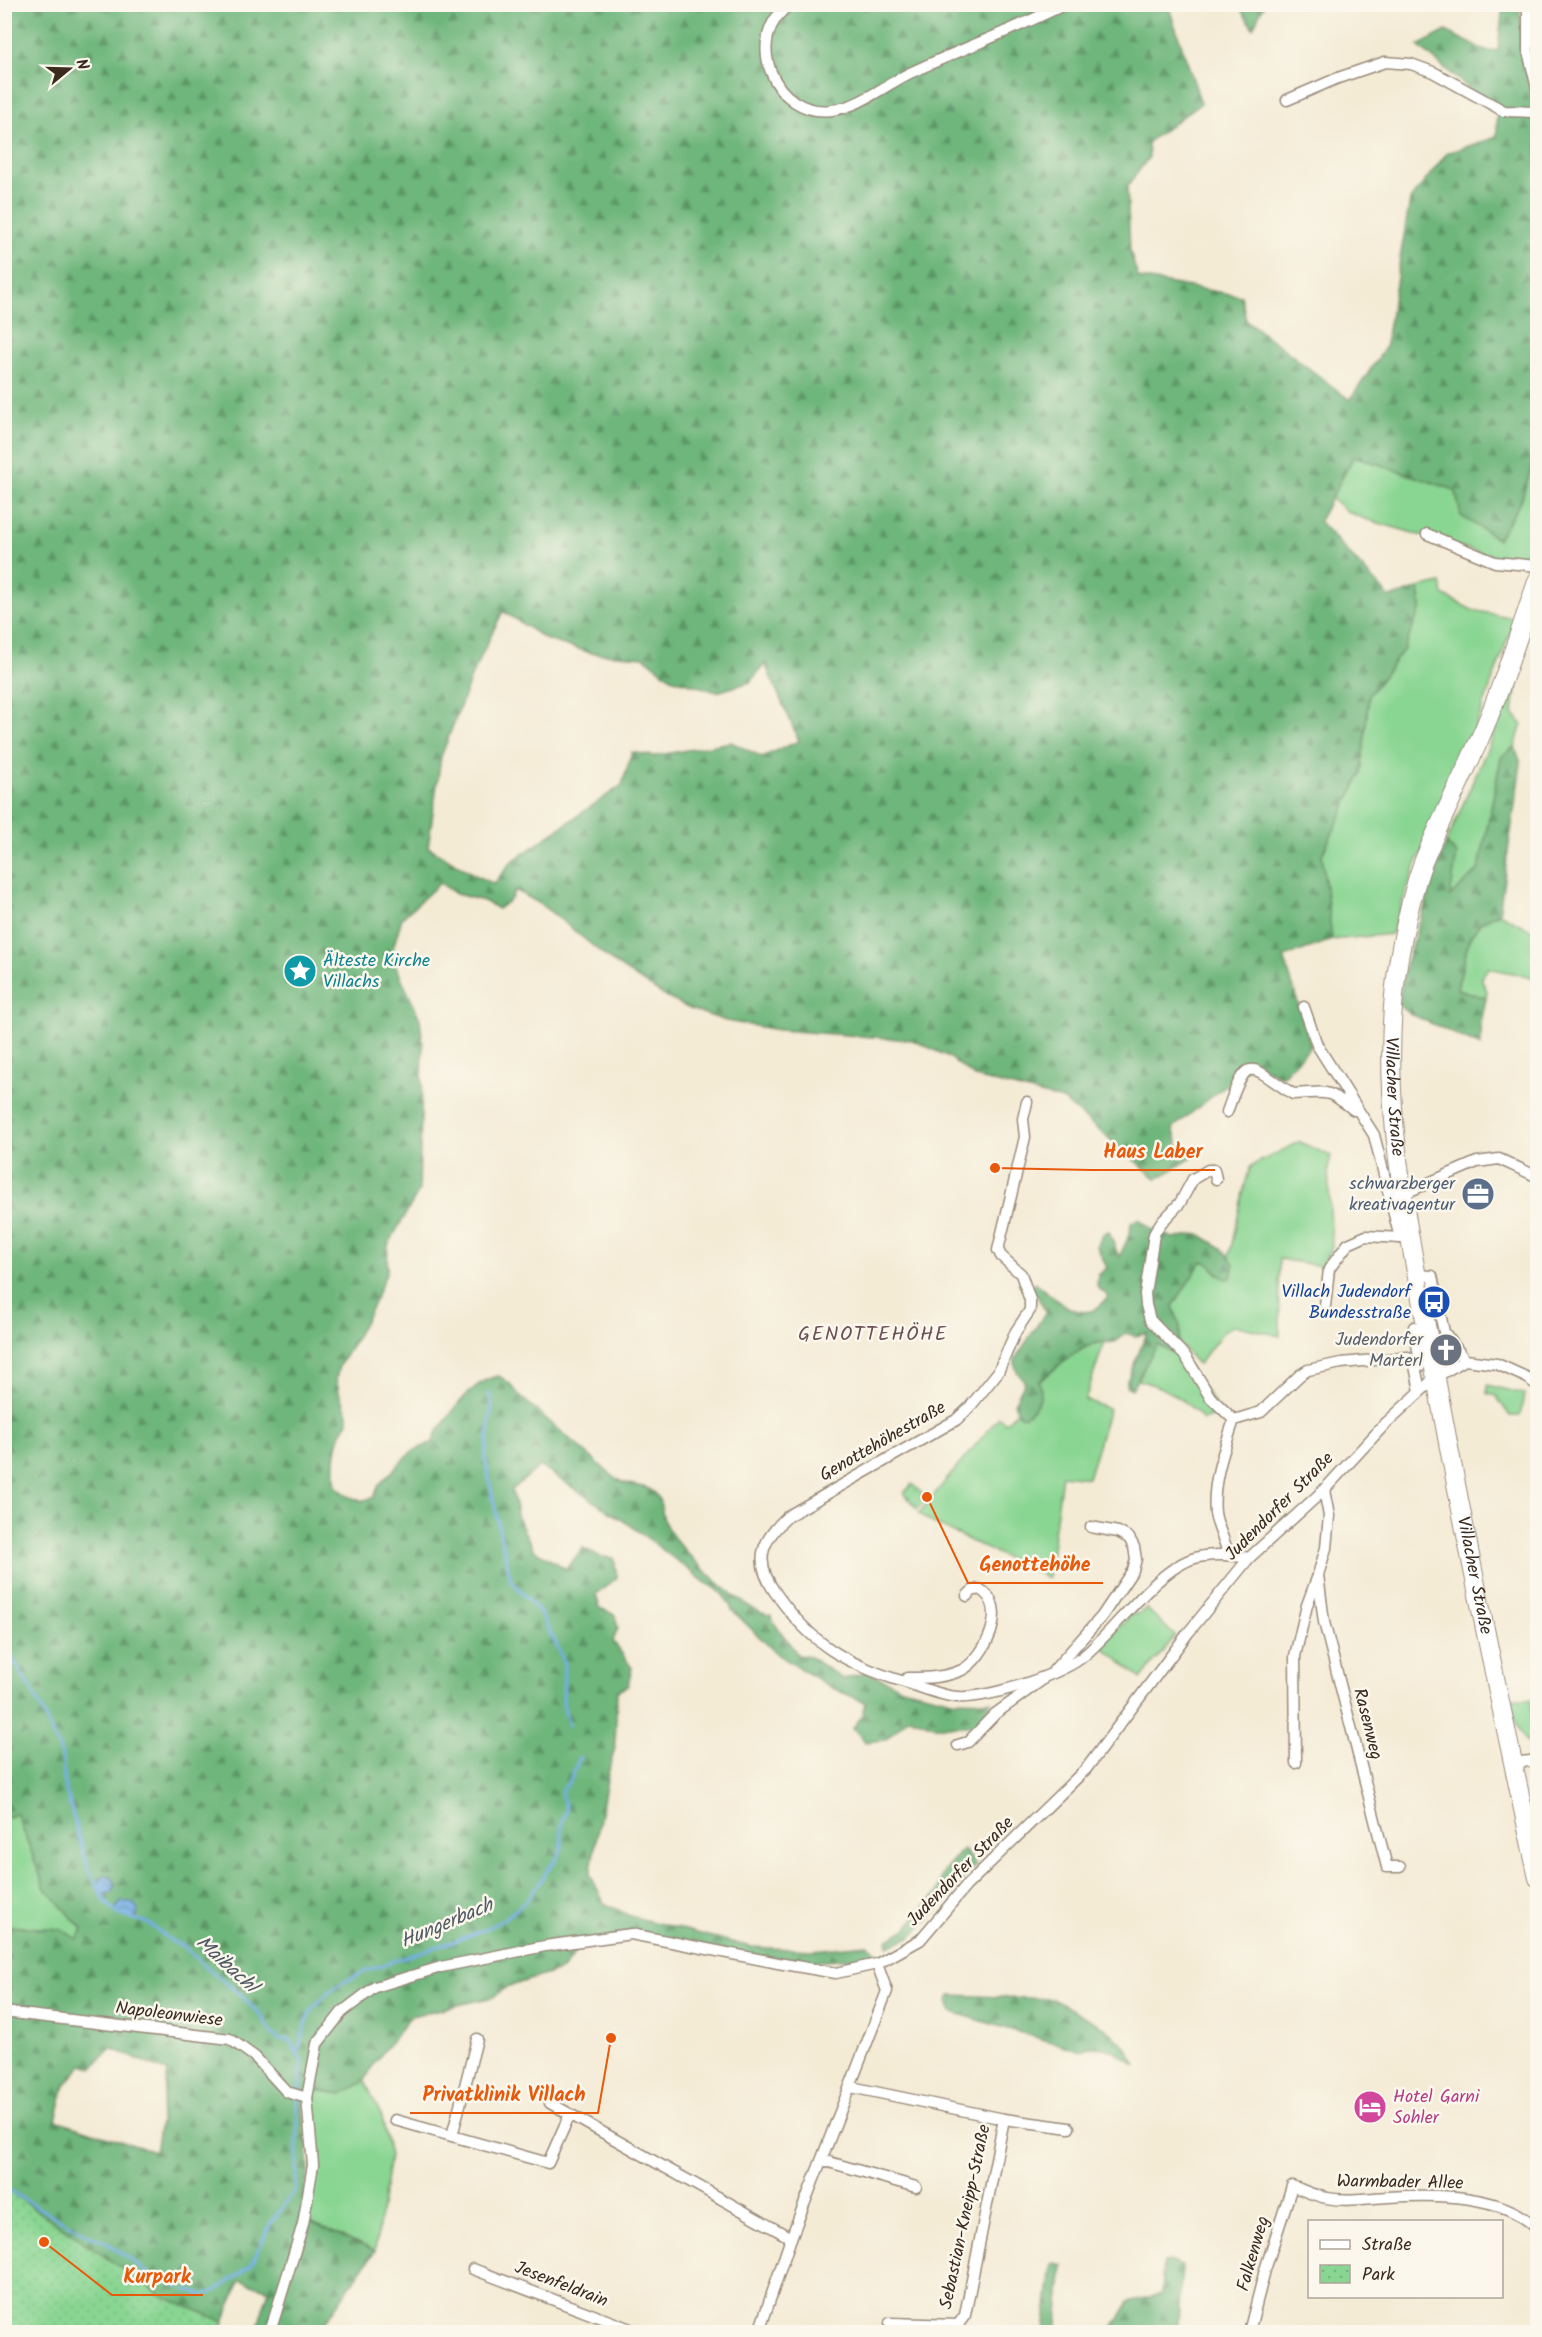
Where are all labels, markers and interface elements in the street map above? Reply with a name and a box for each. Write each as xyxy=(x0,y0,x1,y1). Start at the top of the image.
north arrow xyxy=(39,39,99,99)
text: N xyxy=(68,56,95,73)
place label: Älteste Kirche Villachs xyxy=(323,947,430,997)
place icon: Älteste Kirche Villachs xyxy=(282,953,318,989)
street label: Villacher Straße xyxy=(1377,1037,1412,1158)
callout: Haus Laber xyxy=(1091,1132,1215,1170)
text: Haus Laber xyxy=(1103,1137,1203,1169)
place label: schwarzberger kreativagentur xyxy=(1349,1170,1456,1220)
office icon: schwarzberger kreativagentur xyxy=(1460,1176,1496,1212)
place label: Villach Judendorf Bundesstraße xyxy=(1281,1278,1413,1328)
bus stop icon: Villach Judendorf Bundesstraße xyxy=(1416,1284,1452,1320)
district label: GENOTTEHÖHE xyxy=(798,1319,948,1351)
place label: Judendorfer Marterl xyxy=(1335,1326,1424,1376)
church icon: Judendorfer Marterl xyxy=(1428,1332,1464,1368)
street label: Genottehöhestraße xyxy=(814,1394,952,1490)
street label: Judendorfer Straße xyxy=(1219,1446,1341,1568)
street label: Villacher Straße xyxy=(1448,1514,1500,1637)
callout: Genottehöhe xyxy=(968,1545,1103,1583)
text: Genottehöhe xyxy=(979,1550,1091,1582)
street label: Rasenweg xyxy=(1344,1685,1390,1763)
street label: Judendorfer Straße xyxy=(900,1810,1022,1934)
water label: Hungerbach xyxy=(395,1889,501,1958)
water label: Maibachl xyxy=(188,1928,267,2004)
street label: Napoleonwiese xyxy=(114,1994,224,2036)
callout: Privatklinik Villach xyxy=(410,2075,598,2113)
text: Privatklinik Villach xyxy=(422,2080,586,2112)
place label: Hotel Garni Sohler xyxy=(1393,2083,1480,2133)
hotel icon: Hotel Garni Sohler xyxy=(1352,2089,1388,2125)
street label: Sebastian-Kneipp-Straße xyxy=(932,2122,1000,2312)
street label: Warmbader Allee xyxy=(1336,2167,1464,2199)
street label: Falkenweg xyxy=(1229,2213,1279,2295)
legend xyxy=(1308,2220,1503,2298)
text: Straße xyxy=(1362,2231,1412,2260)
street label: Jesenfeldrain xyxy=(510,2254,612,2316)
callout: Kurpark xyxy=(112,2257,203,2295)
text: Park xyxy=(1362,2261,1395,2290)
text: Kurpark xyxy=(123,2262,192,2294)

